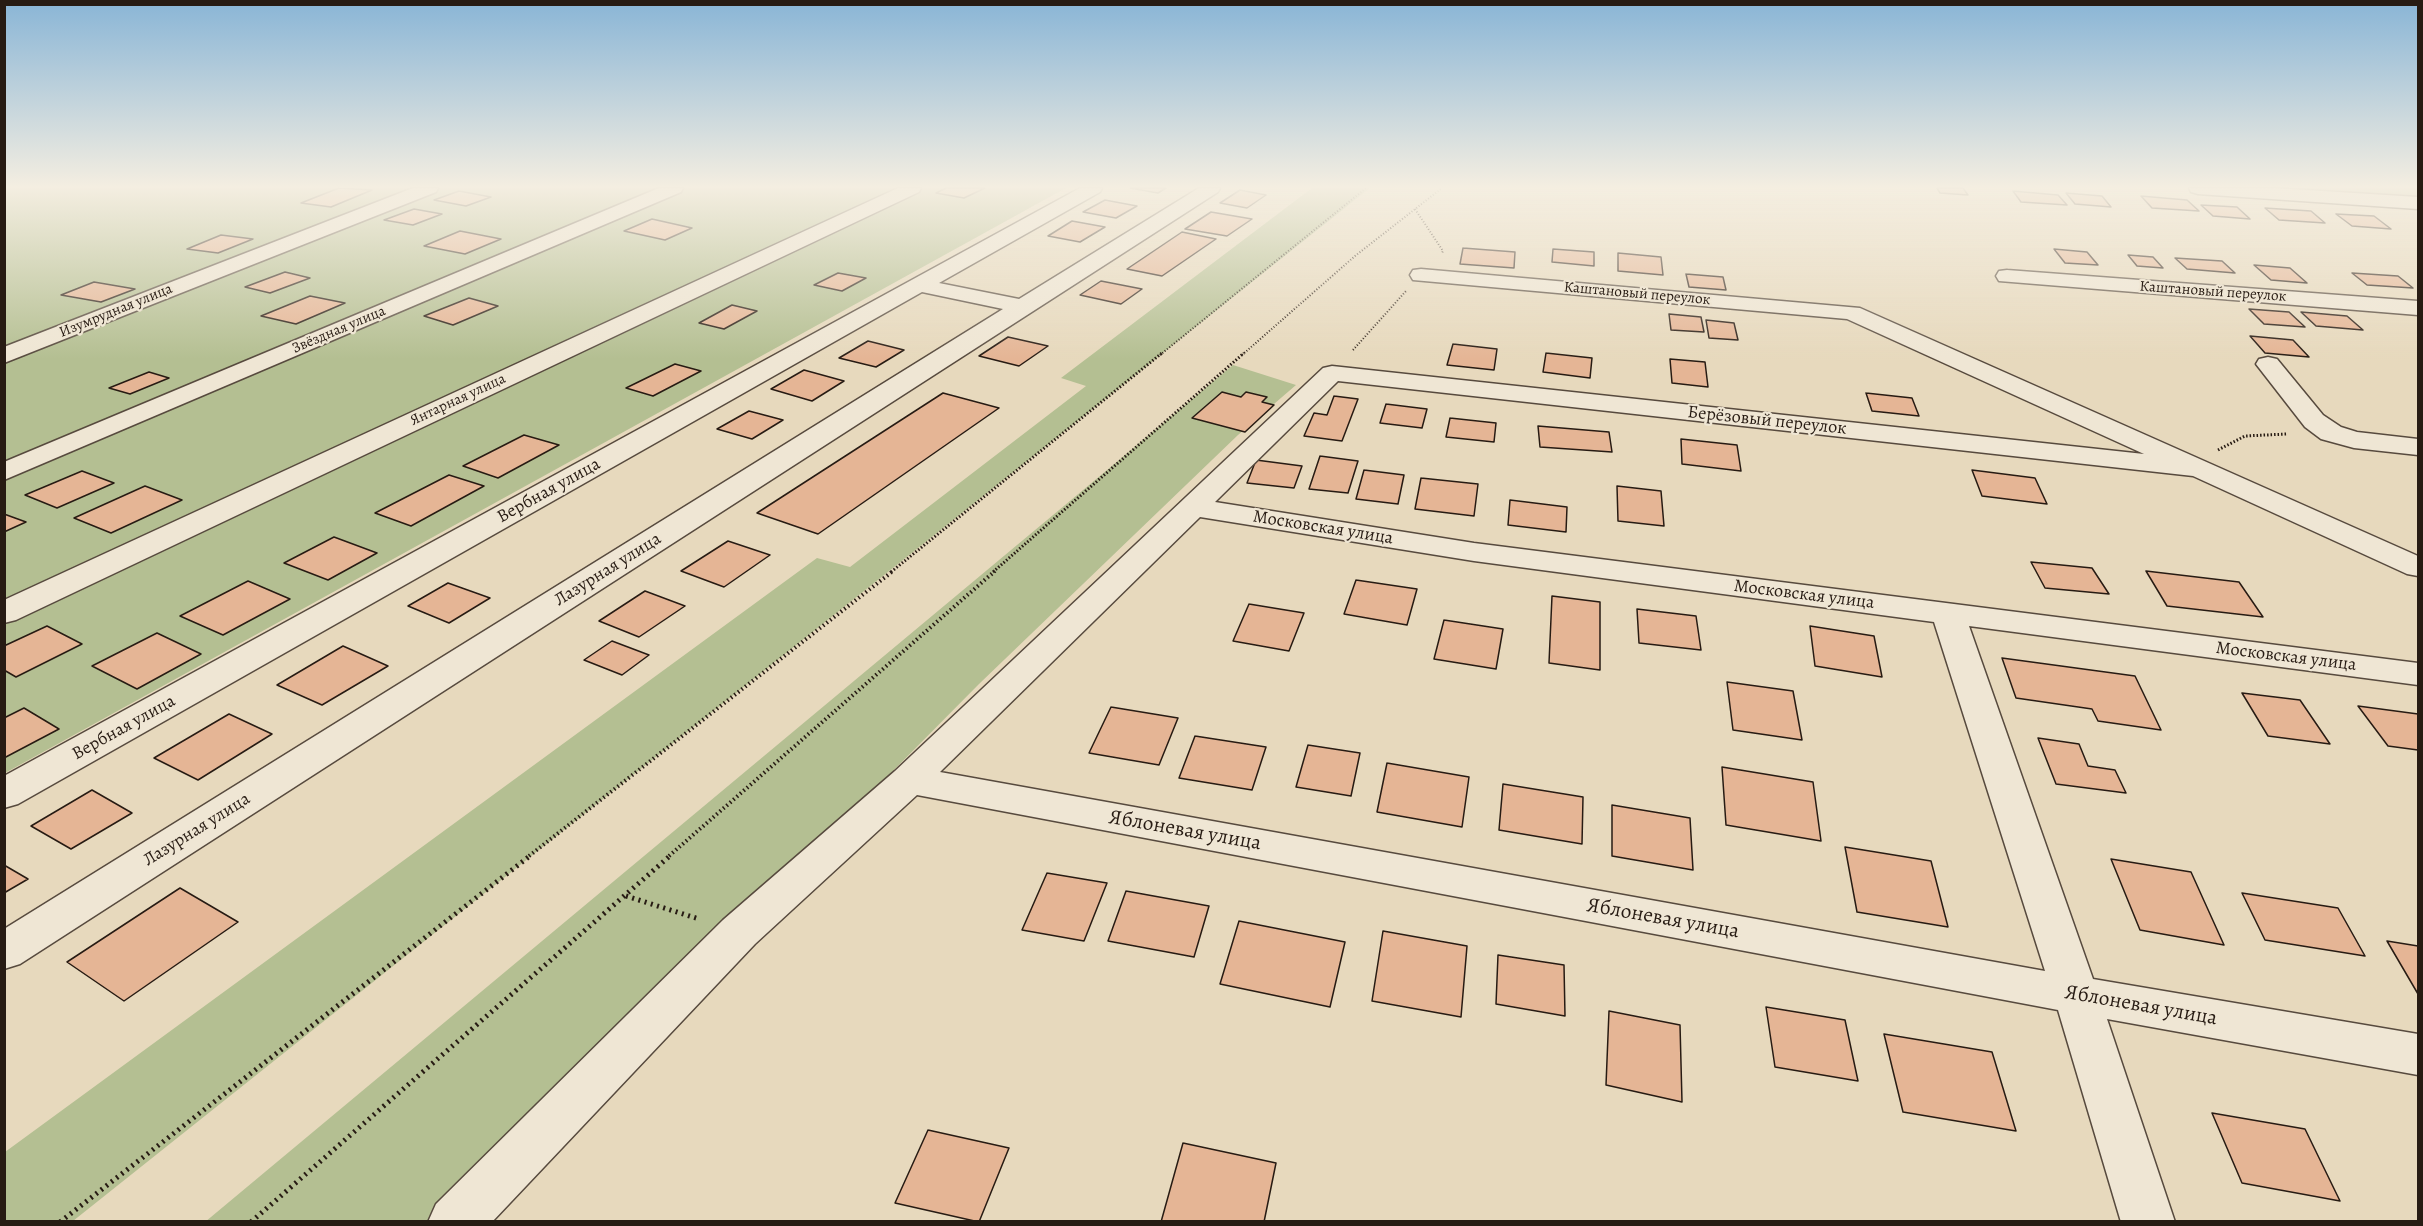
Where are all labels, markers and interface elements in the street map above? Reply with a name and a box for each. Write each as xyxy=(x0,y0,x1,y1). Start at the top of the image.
street label: Каштановый переулок xyxy=(2139,278,2287,306)
street label: Каштановый переулок xyxy=(1563,279,1711,309)
street label: Изумрудная улица xyxy=(57,280,175,342)
street label: Звёздная улица xyxy=(290,302,388,358)
street label: Янтарная улица xyxy=(407,370,509,430)
street label: Берёзовый переулок xyxy=(1686,402,1848,440)
street label: Вербная улица xyxy=(494,454,604,528)
street label: Московская улица xyxy=(1251,506,1395,550)
street label: Лазурная улица xyxy=(551,529,665,611)
street label: Московская улица xyxy=(1732,576,1876,614)
street label: Московская улица xyxy=(2214,638,2358,676)
street label: Вербная улица xyxy=(69,691,179,765)
street label: Лазурная улица xyxy=(140,789,254,871)
street label: Яблоневая улица xyxy=(1107,805,1263,857)
street label: Яблоневая улица xyxy=(1585,893,1741,945)
street label: Яблоневая улица xyxy=(2063,980,2219,1032)

